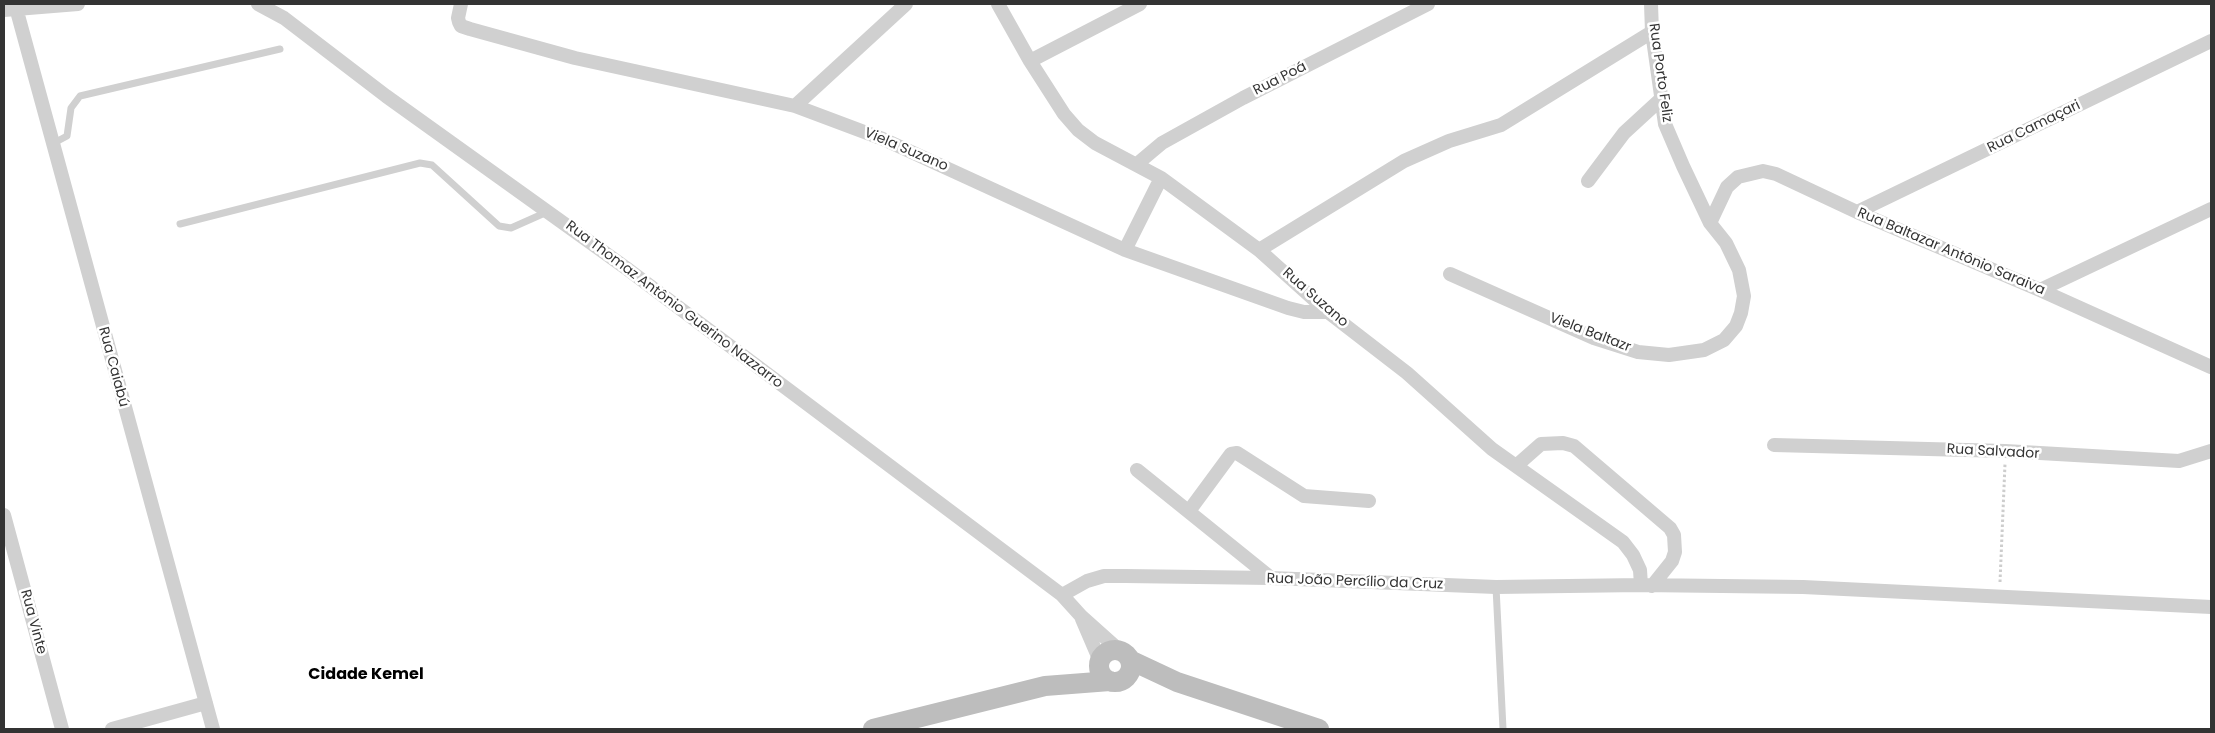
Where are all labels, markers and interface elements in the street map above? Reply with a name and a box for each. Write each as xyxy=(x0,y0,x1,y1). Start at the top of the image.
street label: Rua Porto Feliz xyxy=(1645,22,1675,124)
street label: Rua Poá xyxy=(1251,59,1309,99)
street label: Rua Camaçari xyxy=(1985,97,2083,157)
street label: Viela Suzano xyxy=(862,125,950,175)
street label: Rua Baltazar Antônio Saraiva xyxy=(1855,205,2047,299)
street label: Rua Thomaz Antônio Guerino Nazzarro xyxy=(562,218,786,392)
street label: Rua Suzano xyxy=(1279,265,1351,331)
street label: Viela Baltazr xyxy=(1547,310,1633,356)
street label: Rua Caiabú xyxy=(94,325,132,409)
street label: Rua Salvador xyxy=(1946,441,2040,463)
street label: Rua João Percílio da Cruz xyxy=(1266,571,1444,593)
street label: Rua Vinte xyxy=(16,588,50,656)
district label: Cidade Kemel xyxy=(308,665,424,685)

